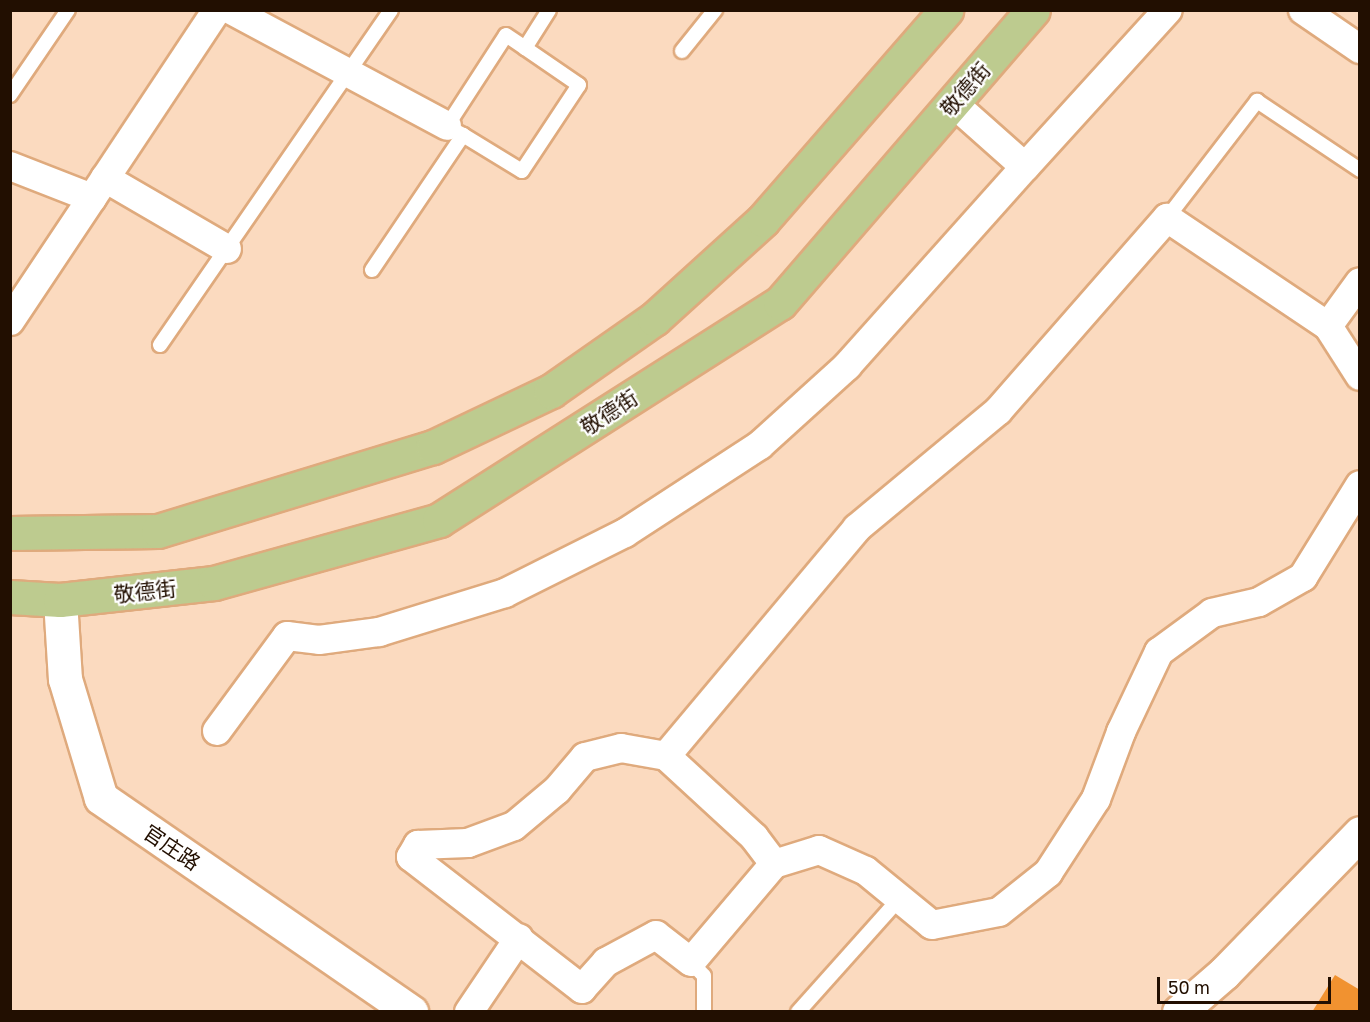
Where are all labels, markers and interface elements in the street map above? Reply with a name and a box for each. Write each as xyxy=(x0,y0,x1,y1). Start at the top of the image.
street label: 敬德街 xyxy=(935,57,995,121)
street label: 敬德街 xyxy=(576,384,642,440)
street label: 敬德街 xyxy=(112,575,178,607)
street label: 官庄路 xyxy=(139,819,205,875)
scale bar xyxy=(1160,965,1334,1003)
text: 50 m xyxy=(1168,976,1210,998)

